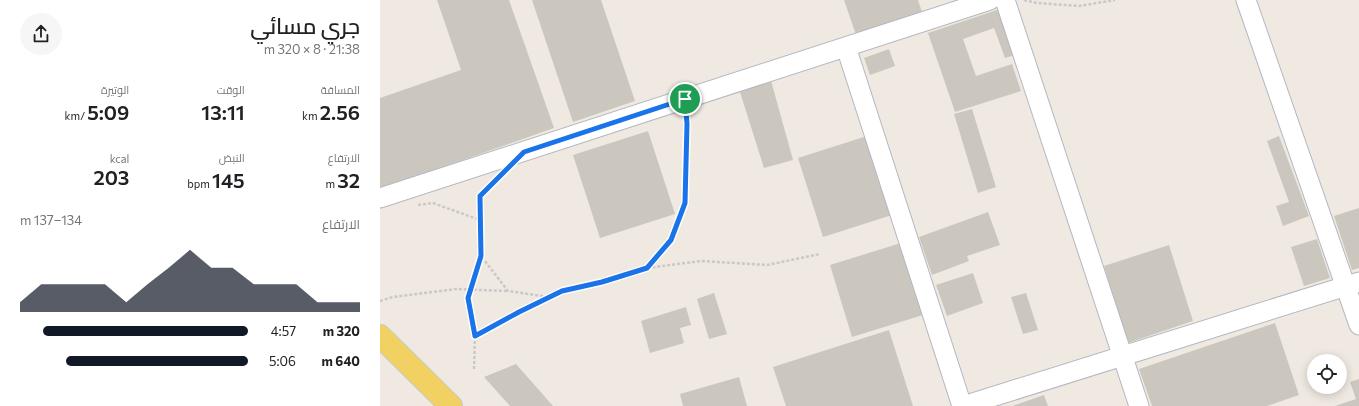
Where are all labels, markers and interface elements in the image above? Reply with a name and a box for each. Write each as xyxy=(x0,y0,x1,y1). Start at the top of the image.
text: جري مسائي xyxy=(250,12,360,39)
button: share xyxy=(20,13,62,55)
text: 21:38 · 8 × 320 m xyxy=(264,41,360,57)
pin xyxy=(668,82,702,116)
text: الوتيرة xyxy=(101,83,129,96)
text: الوقت xyxy=(217,83,245,96)
text: المسافة xyxy=(321,83,360,96)
icon: arrive xyxy=(674,88,696,110)
text: 5:09 xyxy=(87,100,129,124)
text: 13:11 xyxy=(201,100,245,124)
text: 2.56 xyxy=(320,100,360,124)
text: /km xyxy=(65,109,87,122)
text: km xyxy=(302,109,320,122)
text: النبض xyxy=(219,151,245,164)
text: الارتفاع xyxy=(328,151,360,164)
text: kcal xyxy=(110,152,129,165)
text: 203 xyxy=(93,165,129,189)
text: 145 xyxy=(212,168,245,192)
text: 32 xyxy=(337,168,360,192)
text: bpm xyxy=(187,177,212,190)
text: m xyxy=(326,177,337,190)
text: 134–137 m xyxy=(20,212,82,228)
text: الارتفاع xyxy=(322,216,360,232)
text: 4:57 xyxy=(271,323,296,339)
text: 320 m xyxy=(323,323,360,339)
text: 5:06 xyxy=(269,353,296,369)
text: 640 m xyxy=(322,353,360,369)
map controls xyxy=(1307,354,1347,394)
button: locate xyxy=(1307,354,1347,394)

